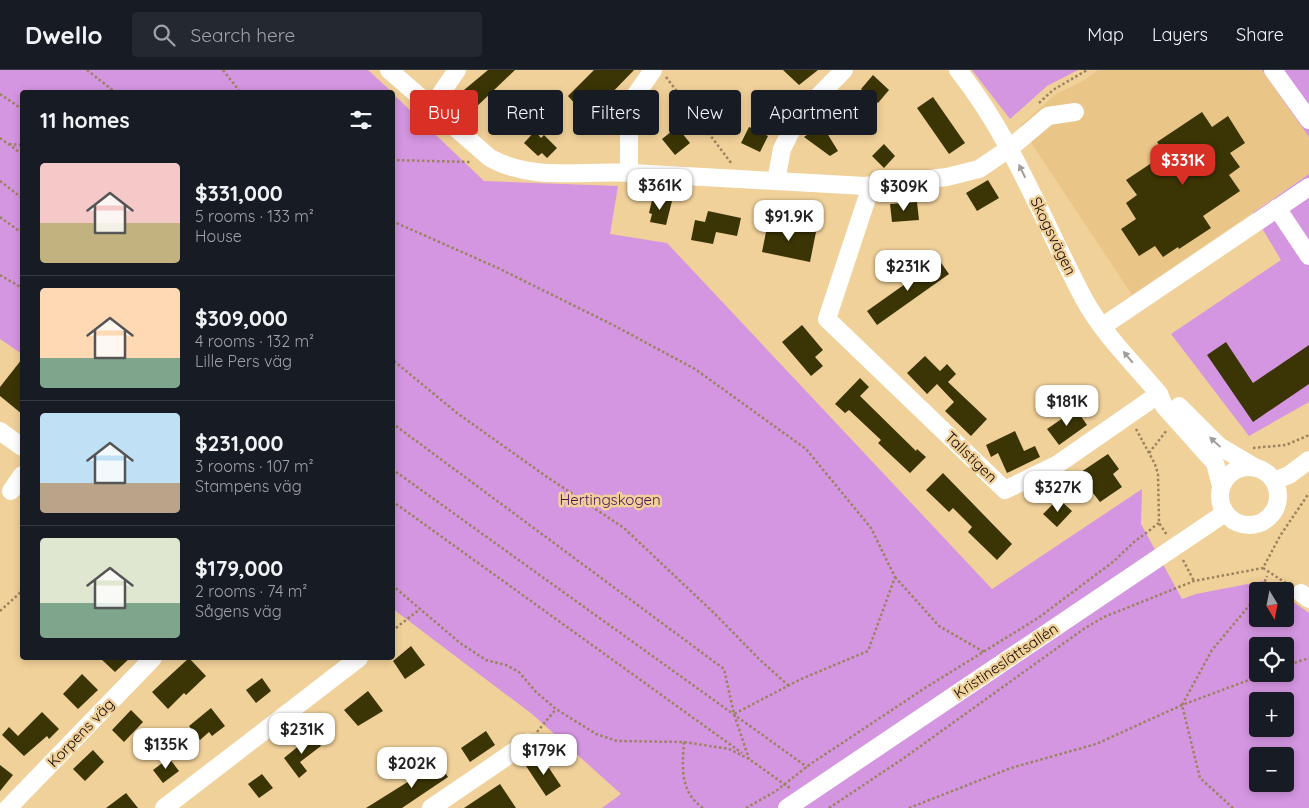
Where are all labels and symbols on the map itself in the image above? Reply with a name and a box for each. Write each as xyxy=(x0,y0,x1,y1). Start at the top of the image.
pin: $331K xyxy=(1148,144,1218,186)
one-way arrow xyxy=(1017,164,1025,178)
pin: $361K xyxy=(625,168,695,211)
pin: $309K xyxy=(869,170,939,212)
street label: Skogsvägen xyxy=(1026,194,1081,278)
pin: $91.9K xyxy=(748,200,830,242)
pin: $231K xyxy=(873,250,943,292)
one-way arrow xyxy=(1122,351,1134,363)
pin: $181K xyxy=(1032,384,1102,427)
street label: Tallstigen xyxy=(941,427,1001,486)
one-way arrow xyxy=(1209,436,1222,447)
pin: $327K xyxy=(1023,470,1093,513)
park label: Hertingskogen xyxy=(559,490,661,509)
north arrow xyxy=(1249,582,1294,628)
street label: Kristineslättsallén xyxy=(950,619,1061,702)
street label: Korpens väg xyxy=(43,694,118,771)
pin: $231K xyxy=(267,712,337,755)
pin: $135K xyxy=(131,728,201,770)
pin: $179K xyxy=(509,734,579,776)
pin: $202K xyxy=(377,746,447,789)

